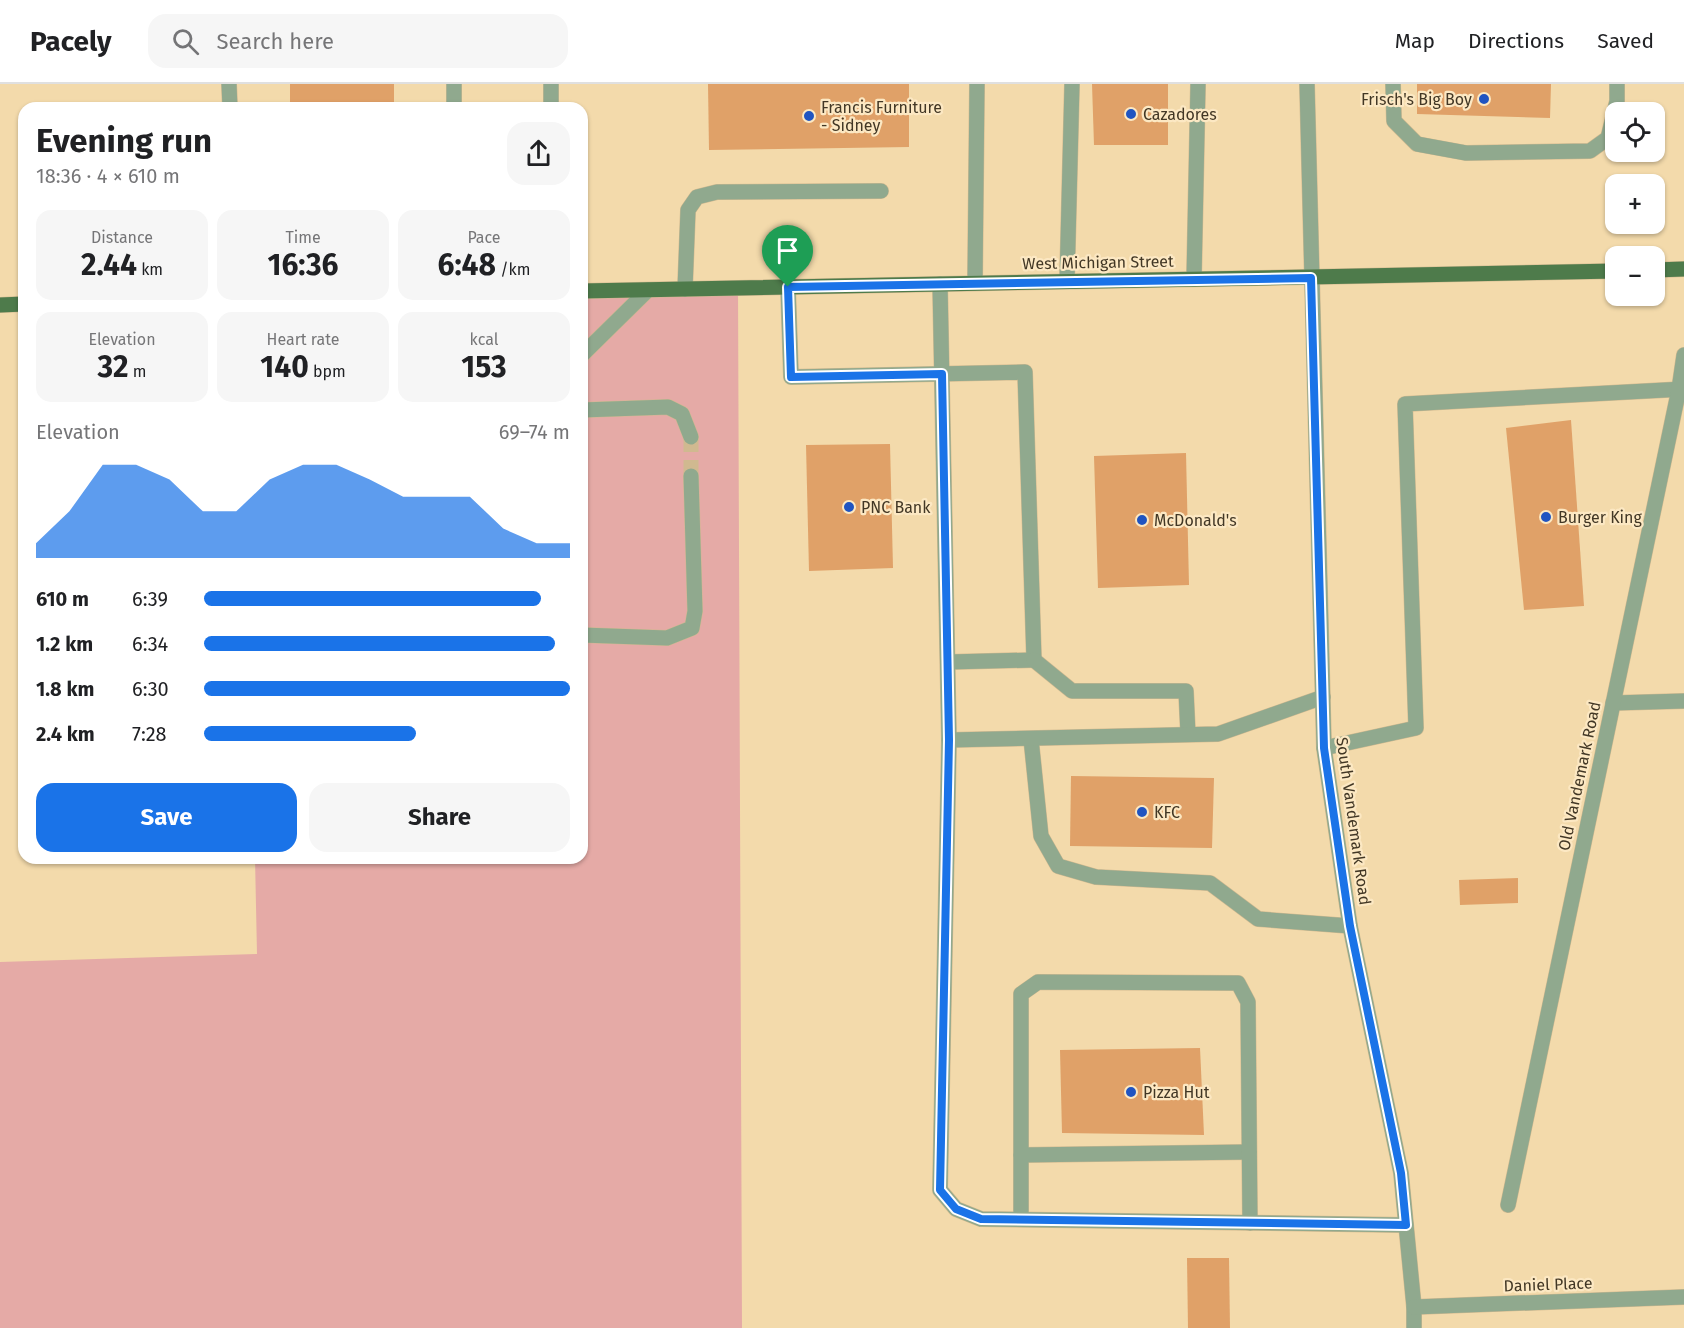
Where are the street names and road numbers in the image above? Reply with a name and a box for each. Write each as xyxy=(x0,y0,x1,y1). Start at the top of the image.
street label: West Michigan Street xyxy=(1022,252,1174,273)
street label: Old Vandemark Road xyxy=(1554,700,1605,852)
street label: South Vandemark Road xyxy=(1332,736,1375,906)
street label: Daniel Place xyxy=(1503,1273,1593,1296)

